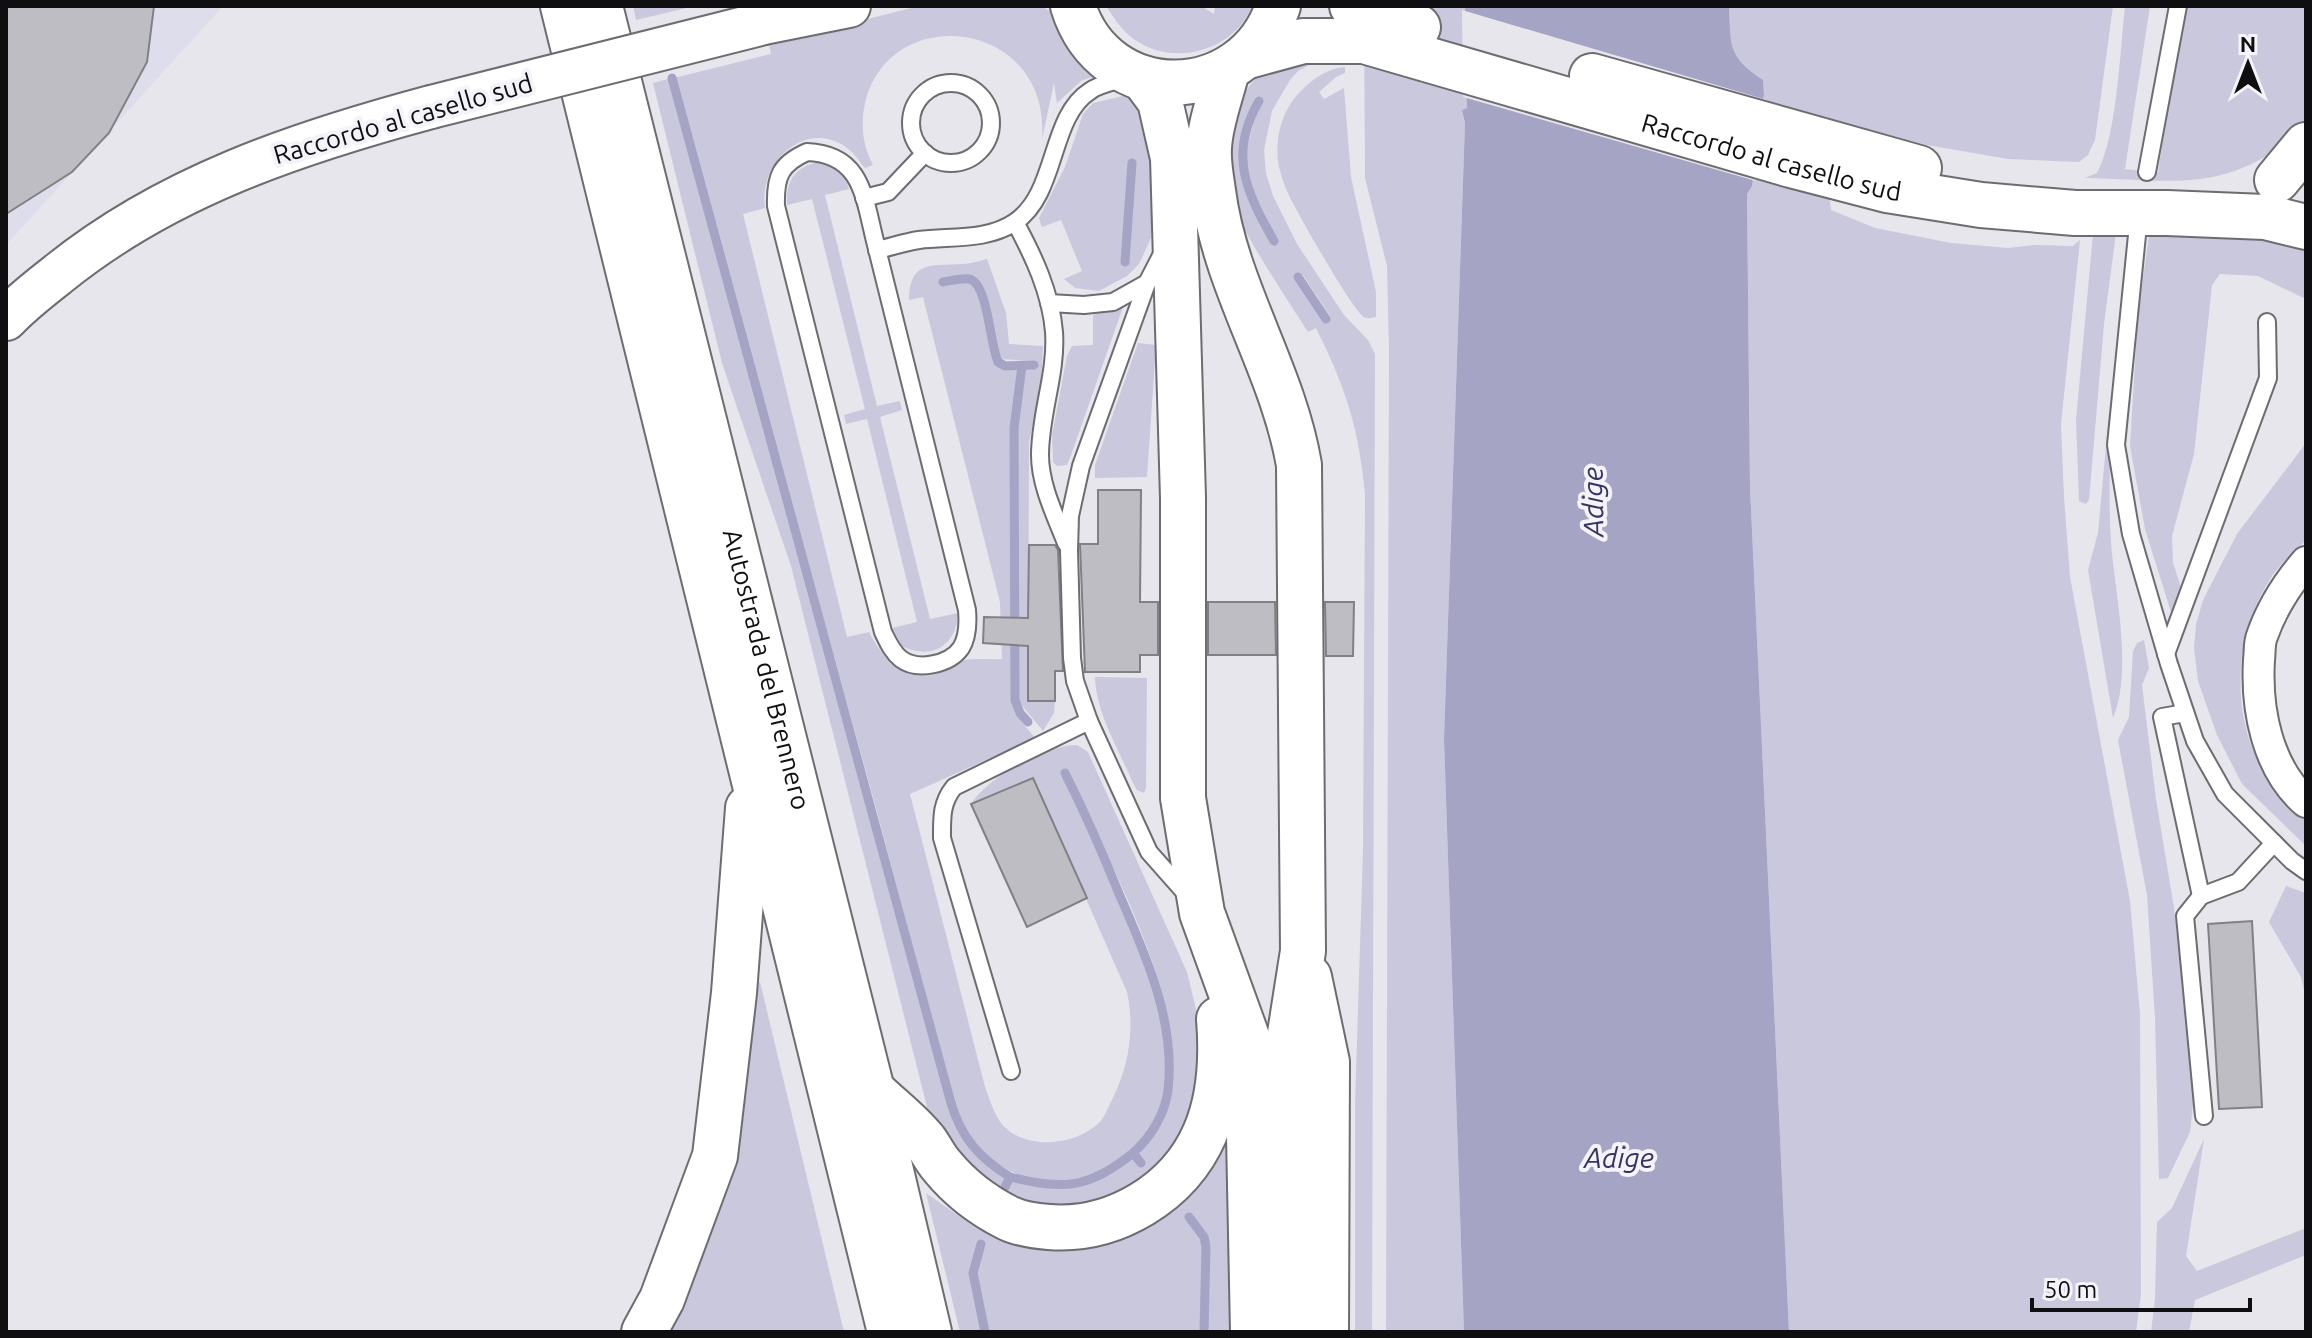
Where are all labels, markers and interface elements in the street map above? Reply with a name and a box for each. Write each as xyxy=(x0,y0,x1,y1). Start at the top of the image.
north arrow xyxy=(2208,24,2288,104)
text: N xyxy=(2240,31,2256,56)
street label: Raccordo al casello sud xyxy=(270,68,536,169)
street label: Raccordo al casello sud xyxy=(1638,107,1904,206)
water label: Adige xyxy=(1576,467,1609,539)
street label: Autostrada del Brennero xyxy=(718,526,816,813)
water label: Adige xyxy=(1582,1142,1654,1173)
scale bar xyxy=(2032,1262,2250,1312)
text: 50 m xyxy=(2044,1276,2097,1303)

